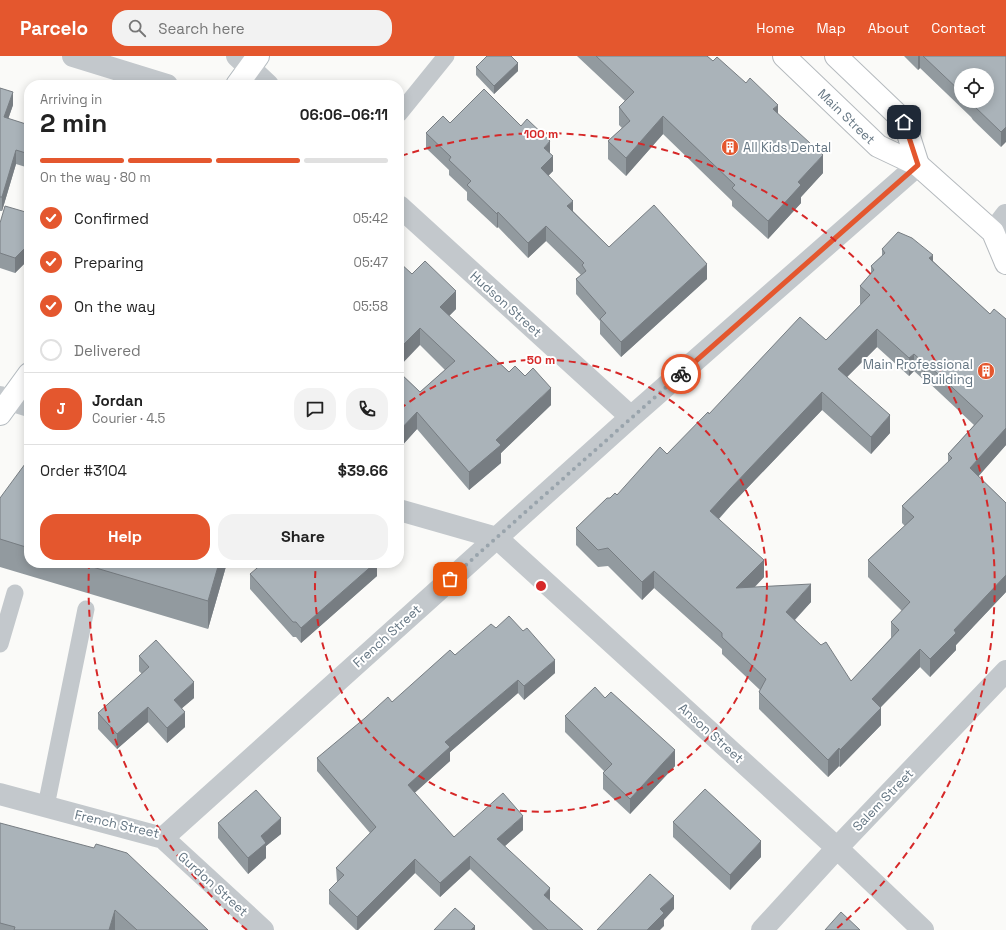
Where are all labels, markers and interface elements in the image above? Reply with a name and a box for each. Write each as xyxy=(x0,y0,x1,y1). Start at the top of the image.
search box xyxy=(112,10,392,46)
text: Parcelo xyxy=(20,16,88,41)
icon: search xyxy=(126,17,148,39)
text: Search here xyxy=(158,19,245,38)
text: Home xyxy=(756,19,794,37)
text: Map xyxy=(816,19,846,37)
text: About xyxy=(868,19,909,37)
text: Contact xyxy=(931,19,986,37)
map controls xyxy=(954,68,994,108)
button: locate xyxy=(954,68,994,108)
street label: Main Street xyxy=(815,85,879,148)
text: Arriving in xyxy=(40,91,102,108)
text: 06:06–06:11 xyxy=(300,105,388,124)
pin xyxy=(887,105,921,139)
text: 2 min xyxy=(40,106,107,140)
icon: home xyxy=(893,111,915,133)
text: 100 m xyxy=(524,126,558,142)
building icon: All Kids Dental xyxy=(720,137,740,157)
place label: All Kids Dental xyxy=(743,139,831,156)
text: On the way · 80 m xyxy=(40,169,151,186)
icon: check xyxy=(40,207,62,229)
text: Confirmed xyxy=(74,209,149,228)
text: 05:42 xyxy=(353,210,388,227)
icon: check xyxy=(40,251,62,273)
text: Preparing xyxy=(74,253,144,272)
text: 05:47 xyxy=(354,254,388,271)
street label: Hudson Street xyxy=(467,267,545,341)
icon: check xyxy=(40,295,62,317)
text: On the way xyxy=(74,297,155,316)
text: 05:58 xyxy=(353,298,388,315)
text: Delivered xyxy=(74,341,141,360)
text: 50 m xyxy=(527,352,555,368)
courier xyxy=(661,354,701,394)
place label: Main Professional Building xyxy=(863,356,973,388)
building icon: Main Professional Building xyxy=(976,361,996,381)
icon: bike xyxy=(670,363,692,385)
button: chat xyxy=(294,388,336,430)
button: phone xyxy=(346,388,388,430)
text: Jordan xyxy=(92,391,143,410)
text: J xyxy=(56,399,66,418)
text: Courier · 4.5 xyxy=(92,410,165,427)
text: Order #3104 xyxy=(40,461,127,480)
text: $39.66 xyxy=(338,461,388,480)
button: Help xyxy=(40,514,210,560)
button: Share xyxy=(218,514,388,560)
pin xyxy=(433,562,467,596)
icon: bag xyxy=(439,568,461,590)
centre of rings xyxy=(534,579,548,593)
street label: French Street xyxy=(349,601,425,671)
street label: Anson Street xyxy=(675,699,747,767)
street label: Salem Street xyxy=(849,765,917,835)
street label: French Street xyxy=(73,806,161,842)
street label: Gurdon Street xyxy=(174,848,252,920)

